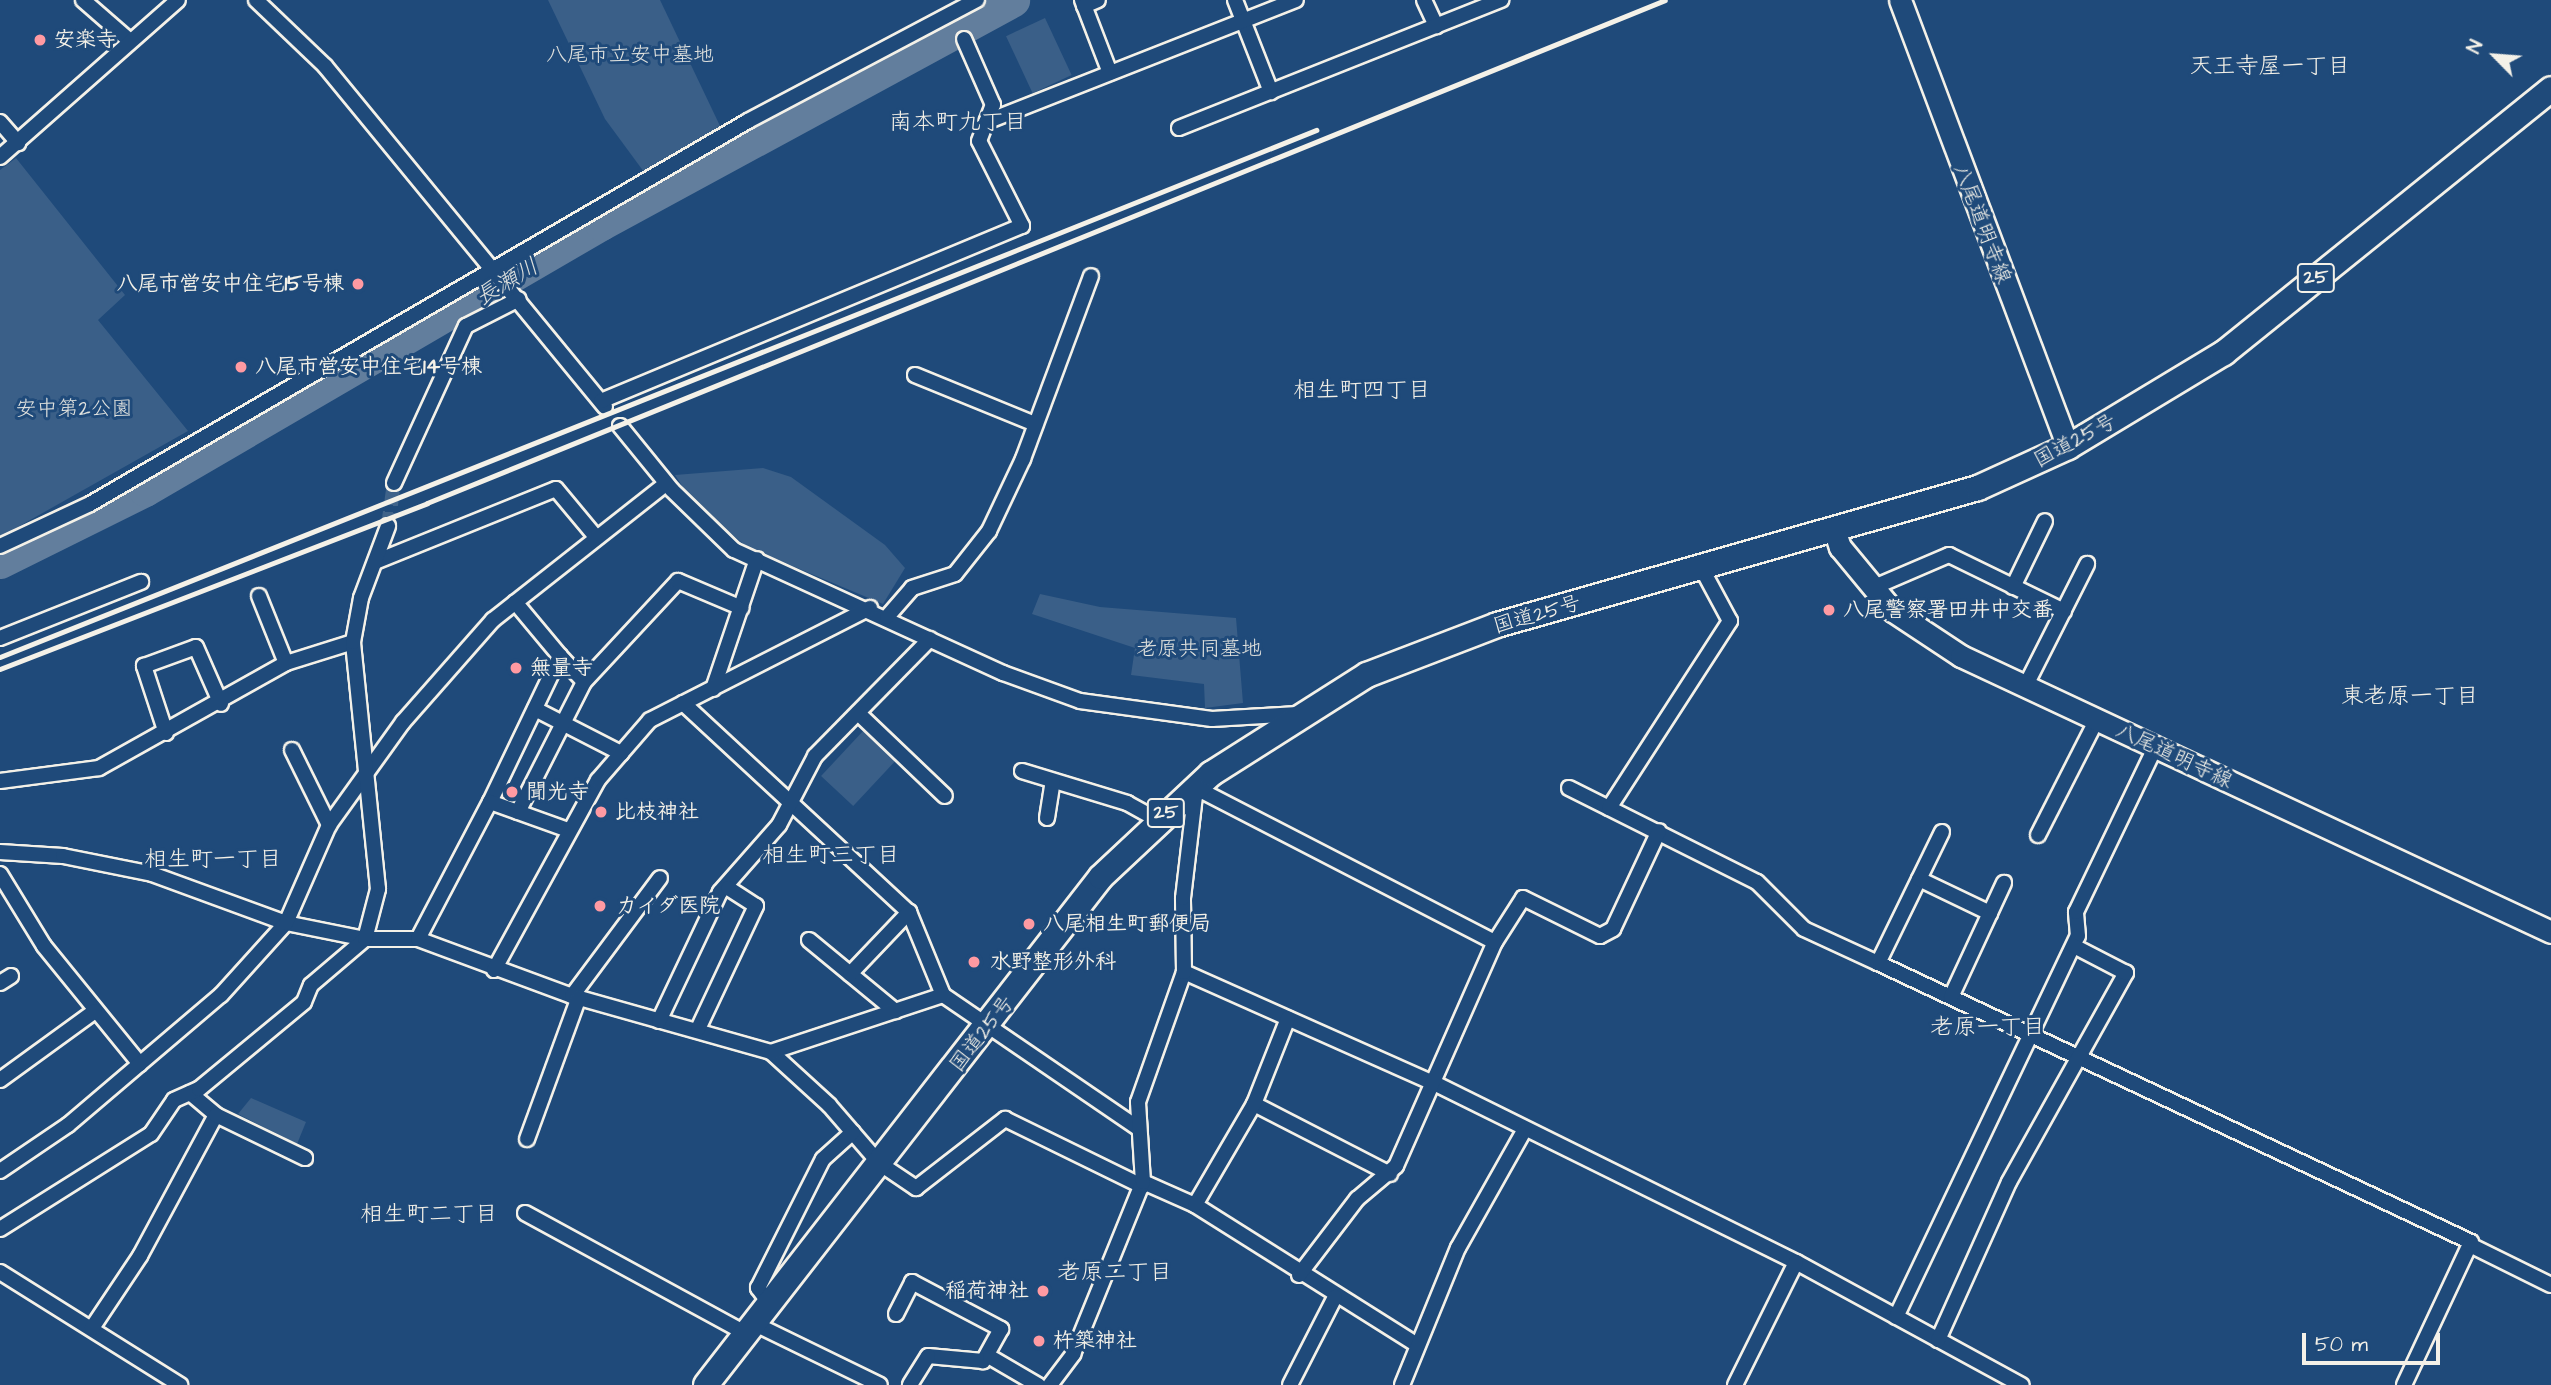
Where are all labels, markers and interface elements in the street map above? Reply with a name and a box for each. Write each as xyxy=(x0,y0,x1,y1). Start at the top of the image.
north arrow xyxy=(2460,21,2530,91)
place label: 安楽寺 xyxy=(54,27,117,53)
marker: 安楽寺 xyxy=(32,32,48,48)
text: N xyxy=(2461,36,2490,58)
park label: 八尾市立安中墓地 xyxy=(546,42,714,68)
district label: 天王寺屋一丁目 xyxy=(2190,52,2350,80)
district label: 南本町九丁目 xyxy=(889,108,1027,136)
street label: 八尾道明寺線 xyxy=(1948,161,2016,287)
water label: 長瀬川 xyxy=(470,252,544,312)
road number: 25 xyxy=(2297,262,2335,294)
place label: 八尾市営安中住宅15号棟 xyxy=(116,271,344,297)
marker: 八尾市営安中住宅15号棟 xyxy=(350,276,366,292)
place label: 八尾市営安中住宅14号棟 xyxy=(255,354,482,380)
marker: 八尾市営安中住宅14号棟 xyxy=(233,359,249,375)
district label: 相生町四丁目 xyxy=(1293,376,1431,404)
park label: 安中第2公園 xyxy=(15,396,133,422)
street label: 国道25号 xyxy=(2029,409,2121,473)
street label: 国道25号 xyxy=(1490,591,1584,639)
place label: 八尾警察署田井中交番 xyxy=(1843,597,2053,623)
marker: 八尾警察署田井中交番 xyxy=(1821,602,1837,618)
park label: 老原共同墓地 xyxy=(1136,636,1262,662)
place label: 無量寺 xyxy=(530,655,593,681)
marker: 無量寺 xyxy=(508,660,524,676)
district label: 東老原一丁目 xyxy=(2341,682,2479,710)
street label: 八尾道明寺線 xyxy=(2112,718,2236,794)
place label: 聞光寺 xyxy=(526,779,589,805)
marker: 聞光寺 xyxy=(504,784,520,800)
road number: 25 xyxy=(1147,798,1185,828)
place label: 比枝神社 xyxy=(615,799,699,825)
marker: 比枝神社 xyxy=(593,804,609,820)
district label: 相生町三丁目 xyxy=(762,841,900,869)
district label: 相生町一丁目 xyxy=(144,845,282,873)
place label: カイダ医院 xyxy=(616,893,721,919)
marker: カイダ医院 xyxy=(590,896,610,916)
place label: 八尾相生町郵便局 xyxy=(1043,911,1211,937)
marker: 八尾相生町郵便局 xyxy=(1021,916,1037,932)
place label: 水野整形外科 xyxy=(990,949,1116,975)
marker: 水野整形外科 xyxy=(964,952,984,972)
street label: 国道25号 xyxy=(944,991,1020,1077)
district label: 老原一丁目 xyxy=(1931,1013,2045,1041)
district label: 相生町二丁目 xyxy=(360,1200,498,1228)
district label: 老原二丁目 xyxy=(1058,1258,1172,1286)
place label: 稲荷神社 xyxy=(945,1278,1029,1304)
marker: 稲荷神社 xyxy=(1035,1283,1051,1299)
scale bar xyxy=(2306,1318,2444,1362)
place label: 杵築神社 xyxy=(1053,1328,1137,1354)
text: 50 m xyxy=(2315,1330,2368,1359)
marker: 杵築神社 xyxy=(1031,1333,1047,1349)

